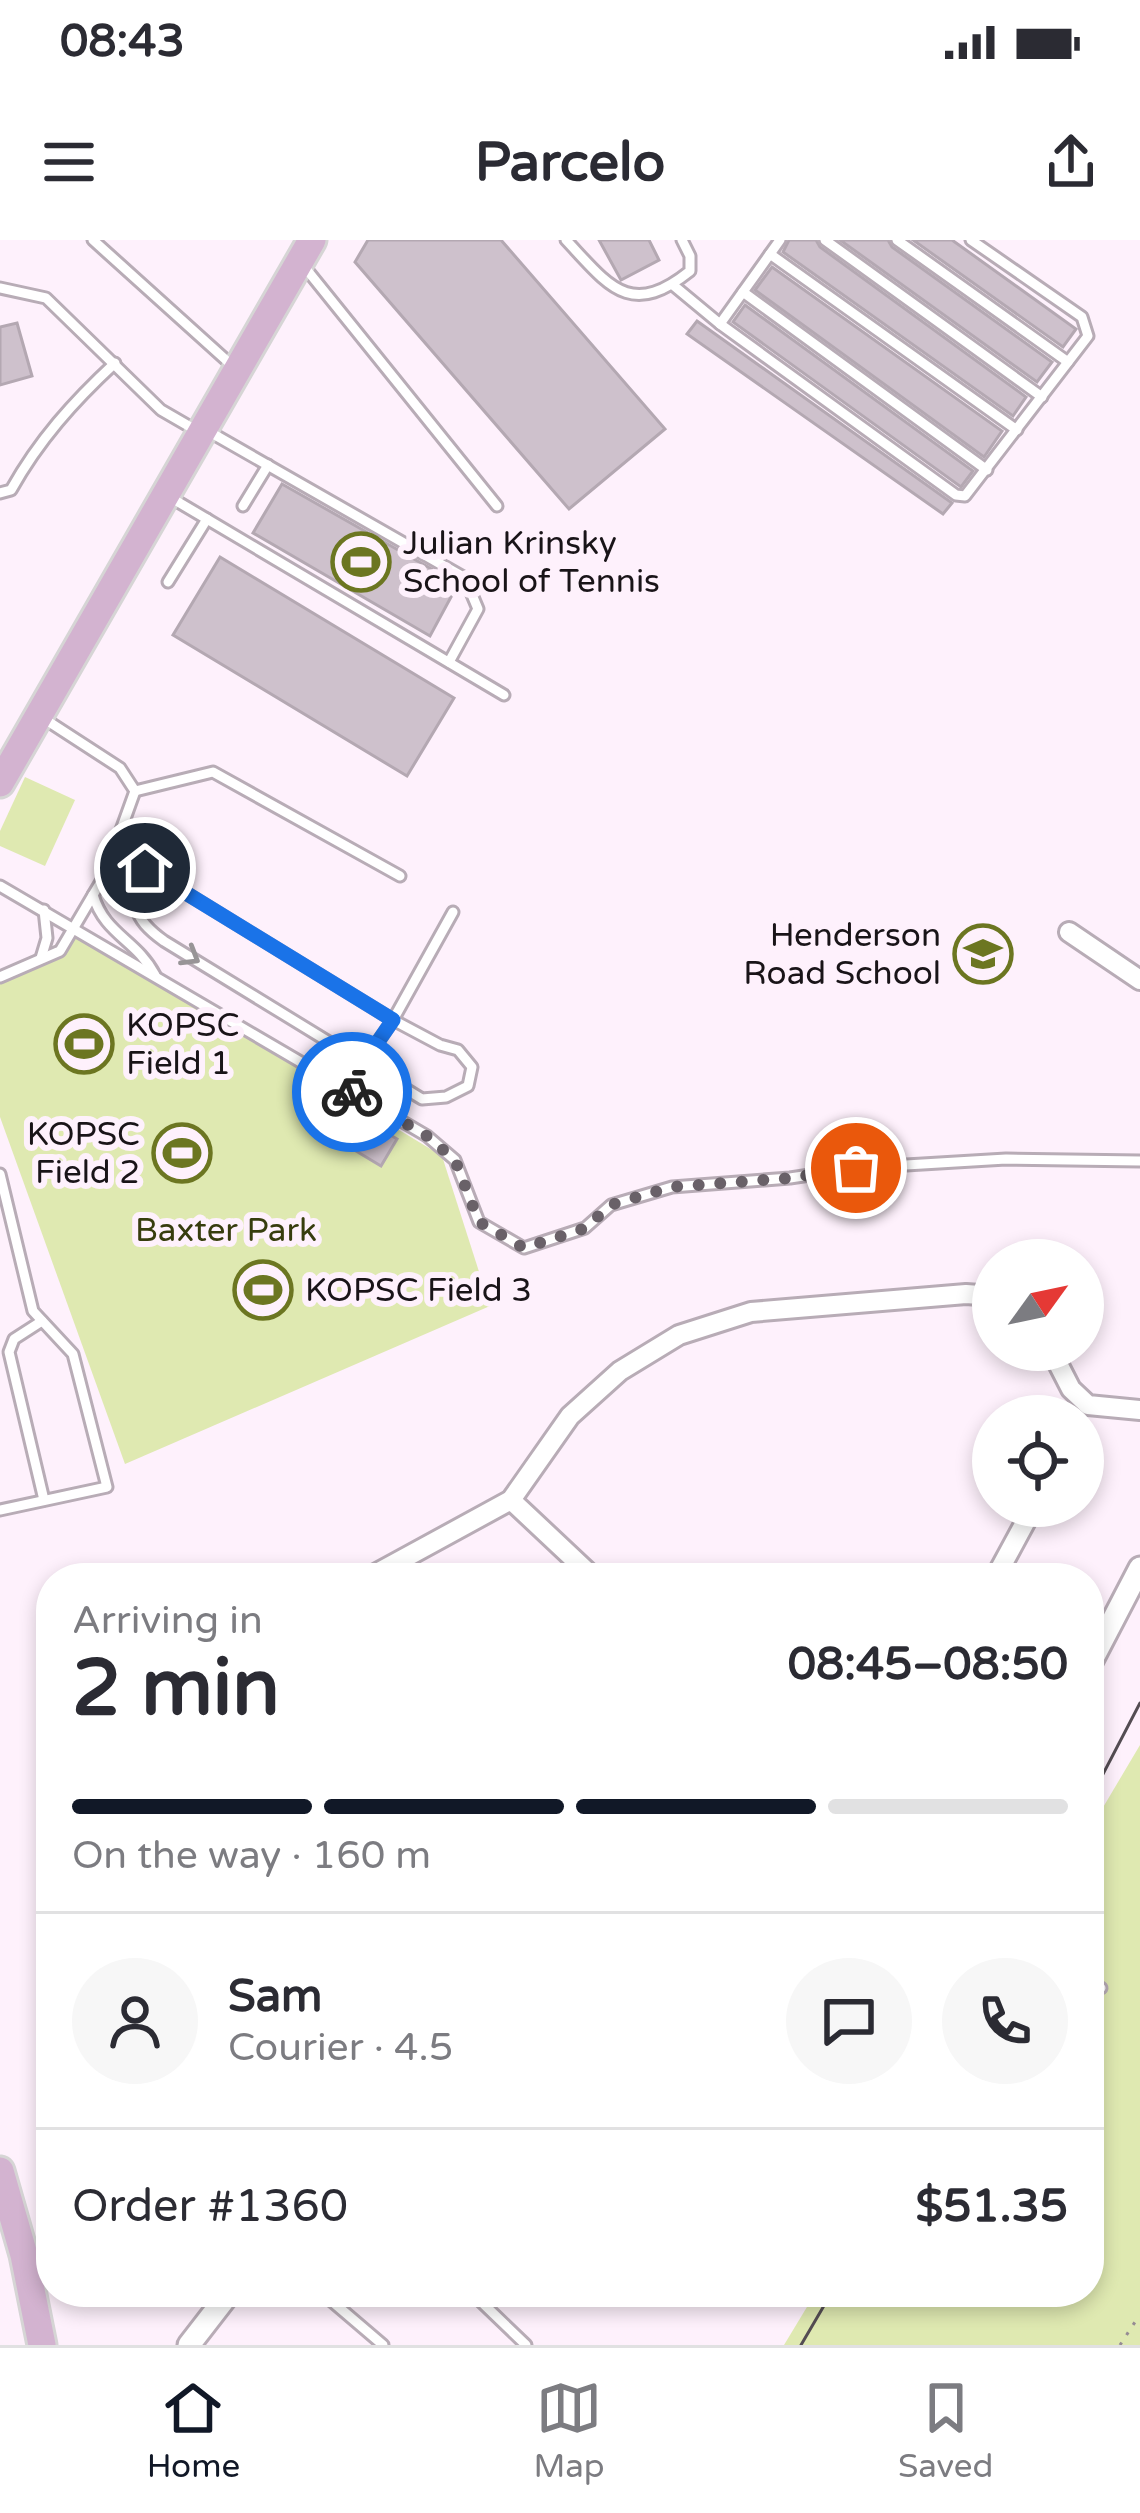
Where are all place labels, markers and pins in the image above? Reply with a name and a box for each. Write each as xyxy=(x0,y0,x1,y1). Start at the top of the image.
place label: Julian Krinsky School of Tennis xyxy=(403,524,660,601)
sports icon: Julian Krinsky School of Tennis xyxy=(330,531,392,593)
pin xyxy=(94,817,196,919)
place label: Henderson Road School xyxy=(743,916,941,993)
school or university icon: Henderson Road School xyxy=(952,923,1014,985)
place label: KOPSC Field 1 xyxy=(126,1006,239,1083)
sports icon: KOPSC Field 1 xyxy=(53,1013,115,1075)
place label: KOPSC Field 2 xyxy=(27,1115,140,1192)
pin xyxy=(805,1117,907,1219)
sports icon: KOPSC Field 2 xyxy=(151,1122,213,1184)
sports icon: KOPSC Field 3 xyxy=(232,1259,294,1321)
place label: KOPSC Field 3 xyxy=(305,1271,532,1310)

